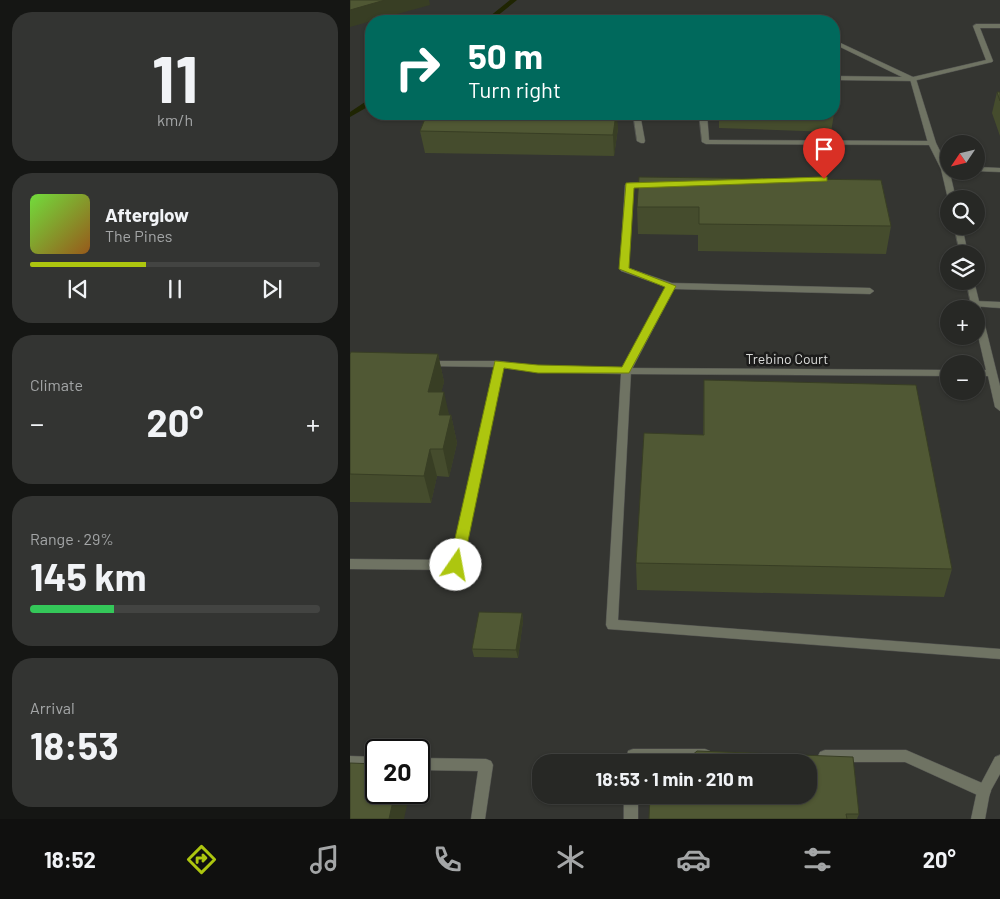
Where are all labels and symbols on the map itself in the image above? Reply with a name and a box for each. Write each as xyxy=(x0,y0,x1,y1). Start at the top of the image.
pin xyxy=(803,128,845,179)
north arrow xyxy=(940,135,985,180)
street label: Trebino Court xyxy=(746,350,828,367)
position arrow xyxy=(429,538,481,590)
speed limit sign: 20 xyxy=(365,739,430,804)

